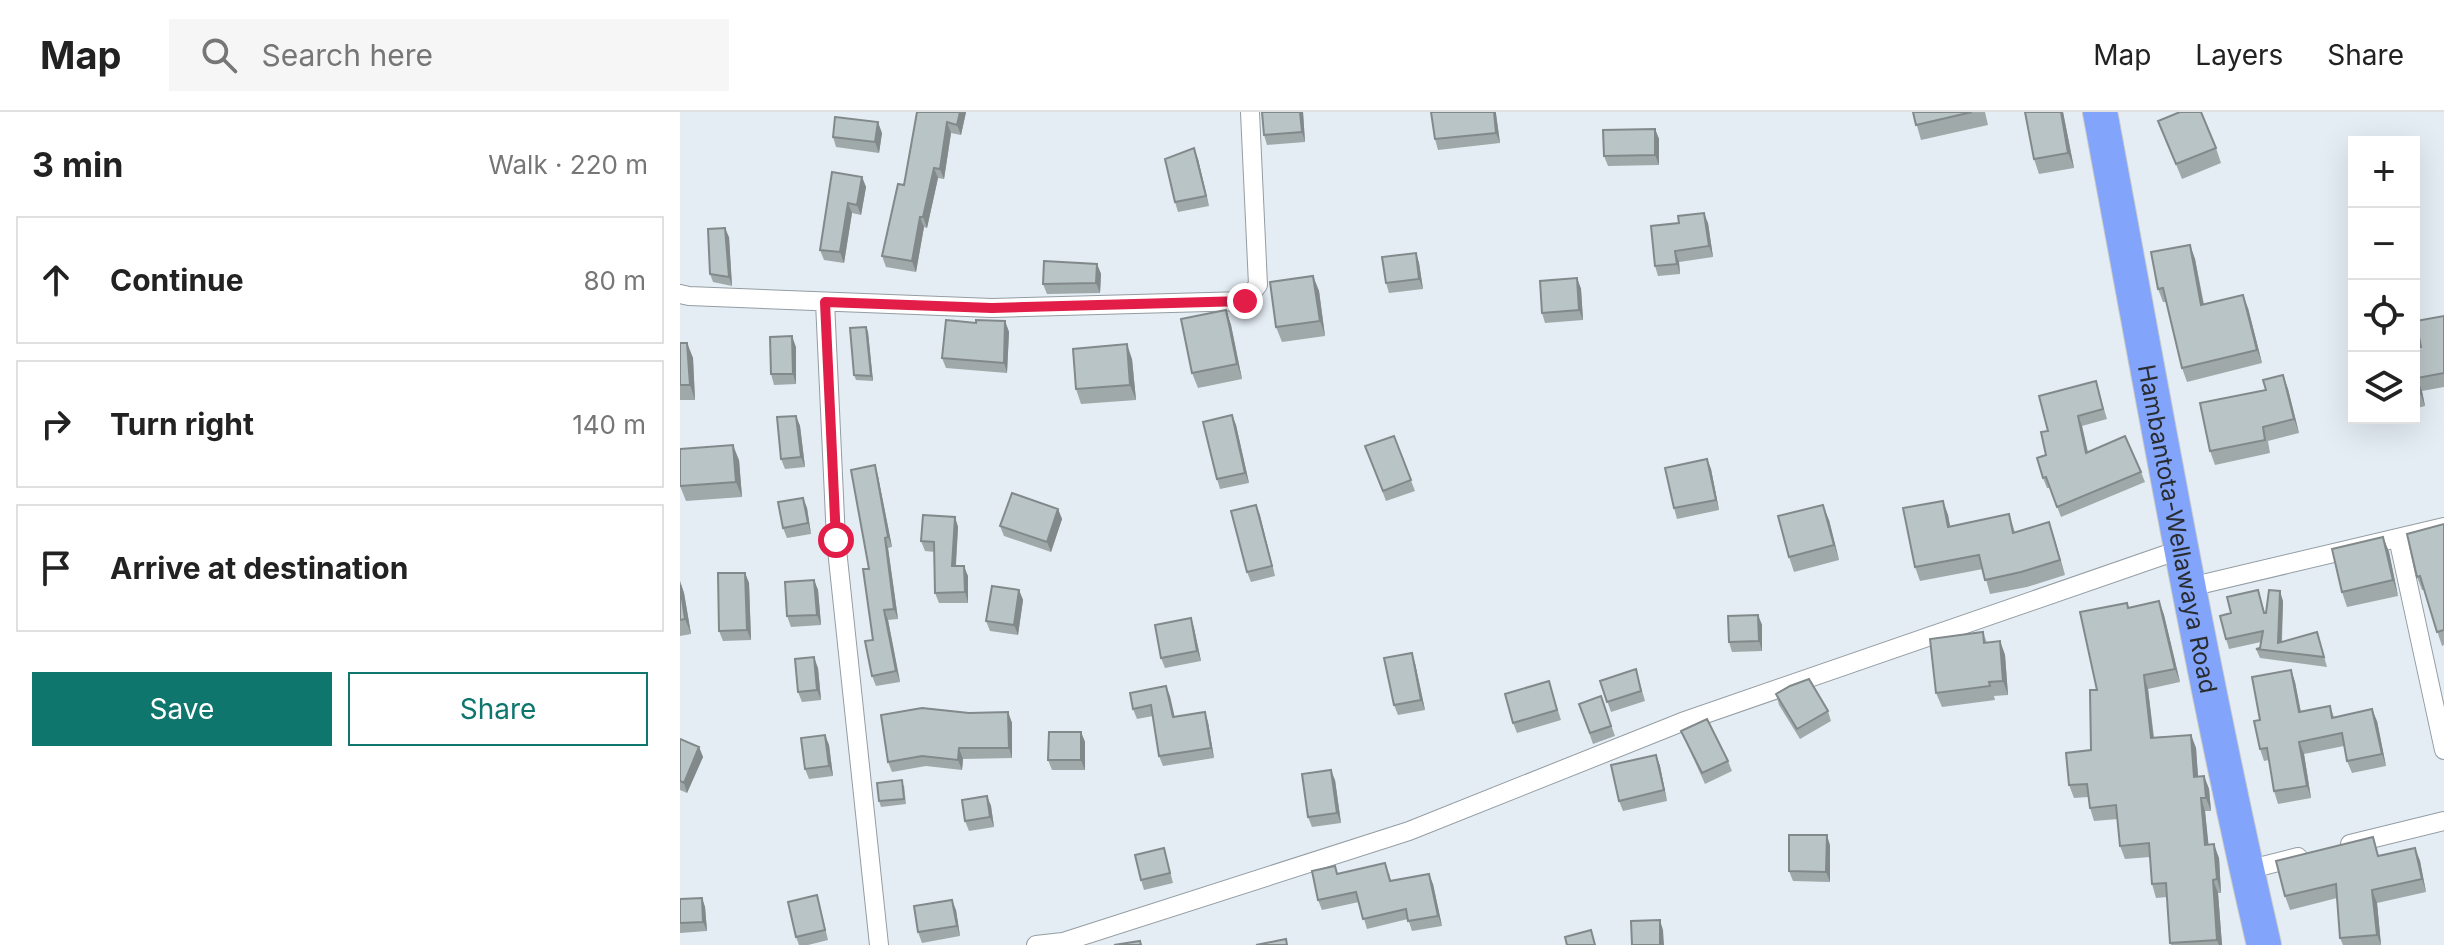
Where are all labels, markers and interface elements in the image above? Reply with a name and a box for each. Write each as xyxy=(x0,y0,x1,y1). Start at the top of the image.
search box xyxy=(169,19,729,91)
text: Map xyxy=(40,32,121,78)
icon: search xyxy=(197,33,241,77)
text: Search here xyxy=(261,37,433,73)
text: Map xyxy=(2093,38,2151,72)
text: Layers xyxy=(2195,38,2283,72)
text: Share xyxy=(2327,38,2404,72)
map controls xyxy=(2348,136,2420,424)
button: + xyxy=(2348,136,2420,208)
text: 3 min xyxy=(32,144,123,185)
text: Walk · 220 m xyxy=(488,149,648,180)
button: − xyxy=(2348,208,2420,280)
icon: ahead xyxy=(34,258,78,302)
text: Continue xyxy=(110,262,244,298)
text: 80 m xyxy=(583,265,646,296)
button: locate xyxy=(2348,280,2420,352)
route end xyxy=(1227,283,1263,319)
button: layers xyxy=(2348,352,2420,424)
street label: Hambantota-Wellawaya Road xyxy=(2132,362,2224,696)
icon: right xyxy=(34,402,78,446)
text: Turn right xyxy=(110,406,254,442)
text: 140 m xyxy=(572,409,646,440)
route start xyxy=(818,522,854,558)
icon: arrive xyxy=(34,546,78,590)
text: Arrive at destination xyxy=(110,550,408,586)
button: Save xyxy=(32,672,332,746)
button: Share xyxy=(348,672,648,746)

